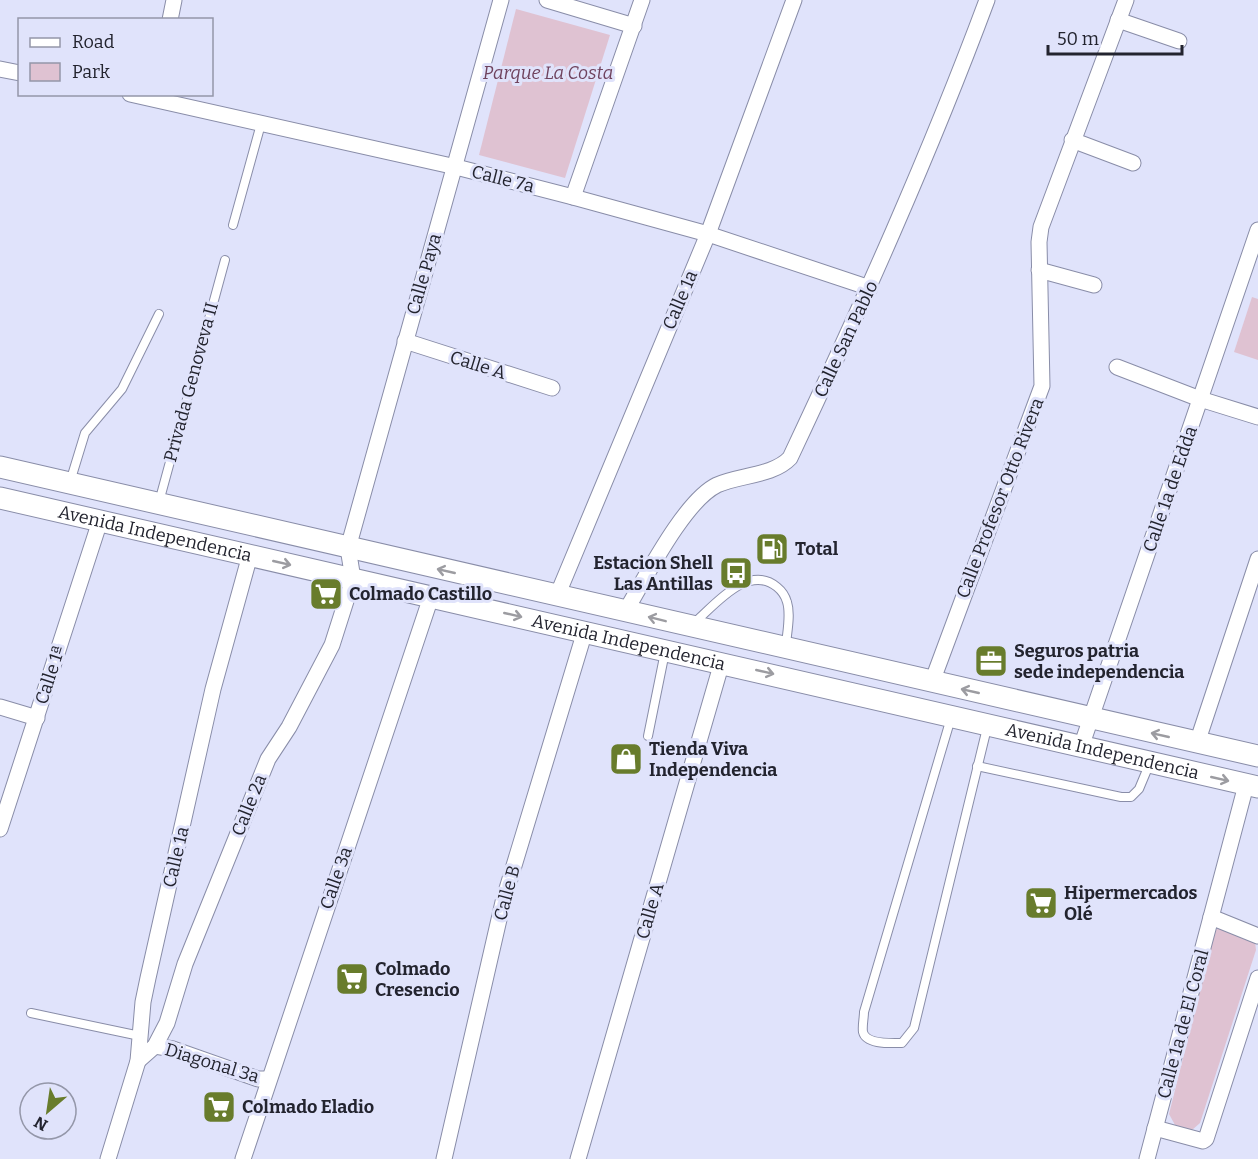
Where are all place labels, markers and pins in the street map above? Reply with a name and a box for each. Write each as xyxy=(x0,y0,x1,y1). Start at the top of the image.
fuel station icon: Total xyxy=(754,531,790,567)
place label: Total xyxy=(795,538,839,560)
place label: Estacion Shell Las Antillas xyxy=(593,552,713,595)
bus stop icon: Estacion Shell Las Antillas xyxy=(718,555,754,591)
supermarket icon: Colmado Castillo xyxy=(308,576,344,612)
place label: Colmado Castillo xyxy=(349,583,492,605)
place label: Seguros patria sede independencia xyxy=(1014,640,1184,683)
office icon: Seguros patria sede independencia xyxy=(973,643,1009,679)
place label: Tienda Viva Independencia xyxy=(649,738,777,781)
shop icon: Tienda Viva Independencia xyxy=(608,741,644,777)
place label: Hipermercados Olé xyxy=(1064,882,1198,925)
supermarket icon: Hipermercados Olé xyxy=(1023,885,1059,921)
place label: Colmado Cresencio xyxy=(375,958,460,1001)
supermarket icon: Colmado Cresencio xyxy=(334,961,370,997)
supermarket icon: Colmado Eladio xyxy=(201,1089,237,1125)
place label: Colmado Eladio xyxy=(242,1096,374,1118)

